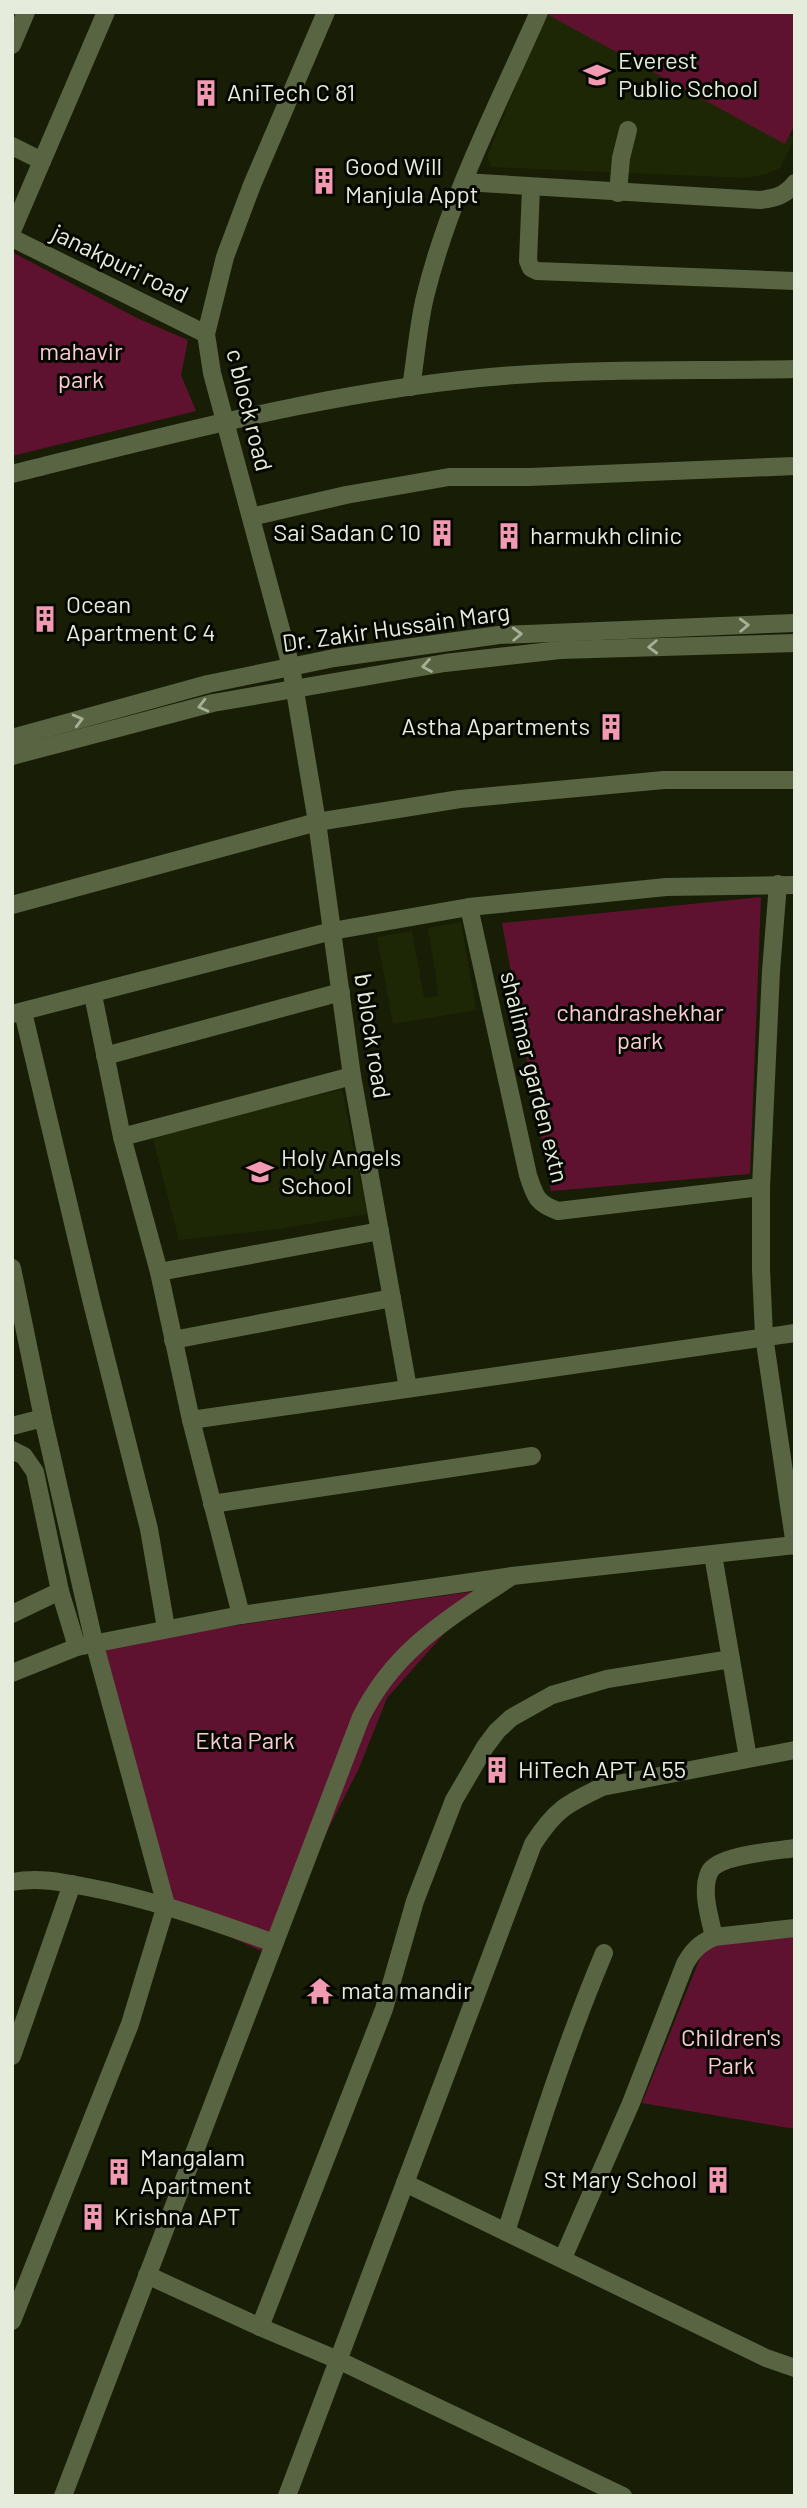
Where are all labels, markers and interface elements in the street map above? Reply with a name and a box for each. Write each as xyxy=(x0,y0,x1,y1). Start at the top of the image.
place label: Everest Public School xyxy=(618,45,758,102)
school or university icon: Everest Public School xyxy=(582,60,612,90)
place label: AniTech C 81 xyxy=(227,77,355,106)
building icon: AniTech C 81 xyxy=(191,78,221,108)
place label: Good Will Manjula Appt xyxy=(345,151,479,208)
building icon: Good Will Manjula Appt xyxy=(309,166,339,196)
street label: janakpuri road xyxy=(47,217,194,308)
park label: mahavir park xyxy=(39,336,123,393)
street label: c block road xyxy=(221,345,280,474)
place label: Sai Sadan C 10 xyxy=(273,517,421,546)
building icon: Sai Sadan C 10 xyxy=(427,518,457,548)
place label: harmukh clinic xyxy=(530,520,682,549)
building icon: harmukh clinic xyxy=(494,521,524,551)
place label: Ocean Apartment C 4 xyxy=(66,589,215,646)
street label: Dr. Zakir Hussain Marg xyxy=(280,596,511,657)
building icon: Ocean Apartment C 4 xyxy=(30,604,60,634)
one-way arrow xyxy=(739,618,750,633)
one-way arrow xyxy=(512,627,523,642)
one-way arrow xyxy=(647,639,658,655)
one-way arrow xyxy=(421,658,433,673)
one-way arrow xyxy=(197,698,209,712)
place label: Astha Apartments xyxy=(402,711,590,740)
building icon: Astha Apartments xyxy=(596,712,626,742)
one-way arrow xyxy=(72,713,84,728)
street label: shalimar garden extn xyxy=(495,968,576,1185)
street label: b block road xyxy=(349,971,398,1100)
park label: chandrashekhar park xyxy=(556,997,724,1054)
place label: Holy Angels School xyxy=(281,1142,401,1199)
school or university icon: Holy Angels School xyxy=(245,1157,275,1187)
park label: Ekta Park xyxy=(195,1725,295,1754)
place label: HiTech APT A 55 xyxy=(518,1754,686,1783)
building icon: HiTech APT A 55 xyxy=(482,1755,512,1785)
place label: mata mandir xyxy=(341,1975,472,2004)
temple icon: mata mandir xyxy=(305,1976,335,2006)
park label: Children's Park xyxy=(681,2022,781,2079)
place label: Mangalam Apartment xyxy=(140,2142,252,2199)
building icon: Mangalam Apartment xyxy=(104,2157,134,2187)
place label: St Mary School xyxy=(544,2164,697,2193)
building icon: St Mary School xyxy=(703,2165,733,2195)
place label: Krishna APT xyxy=(114,2201,240,2230)
building icon: Krishna APT xyxy=(78,2202,108,2232)

